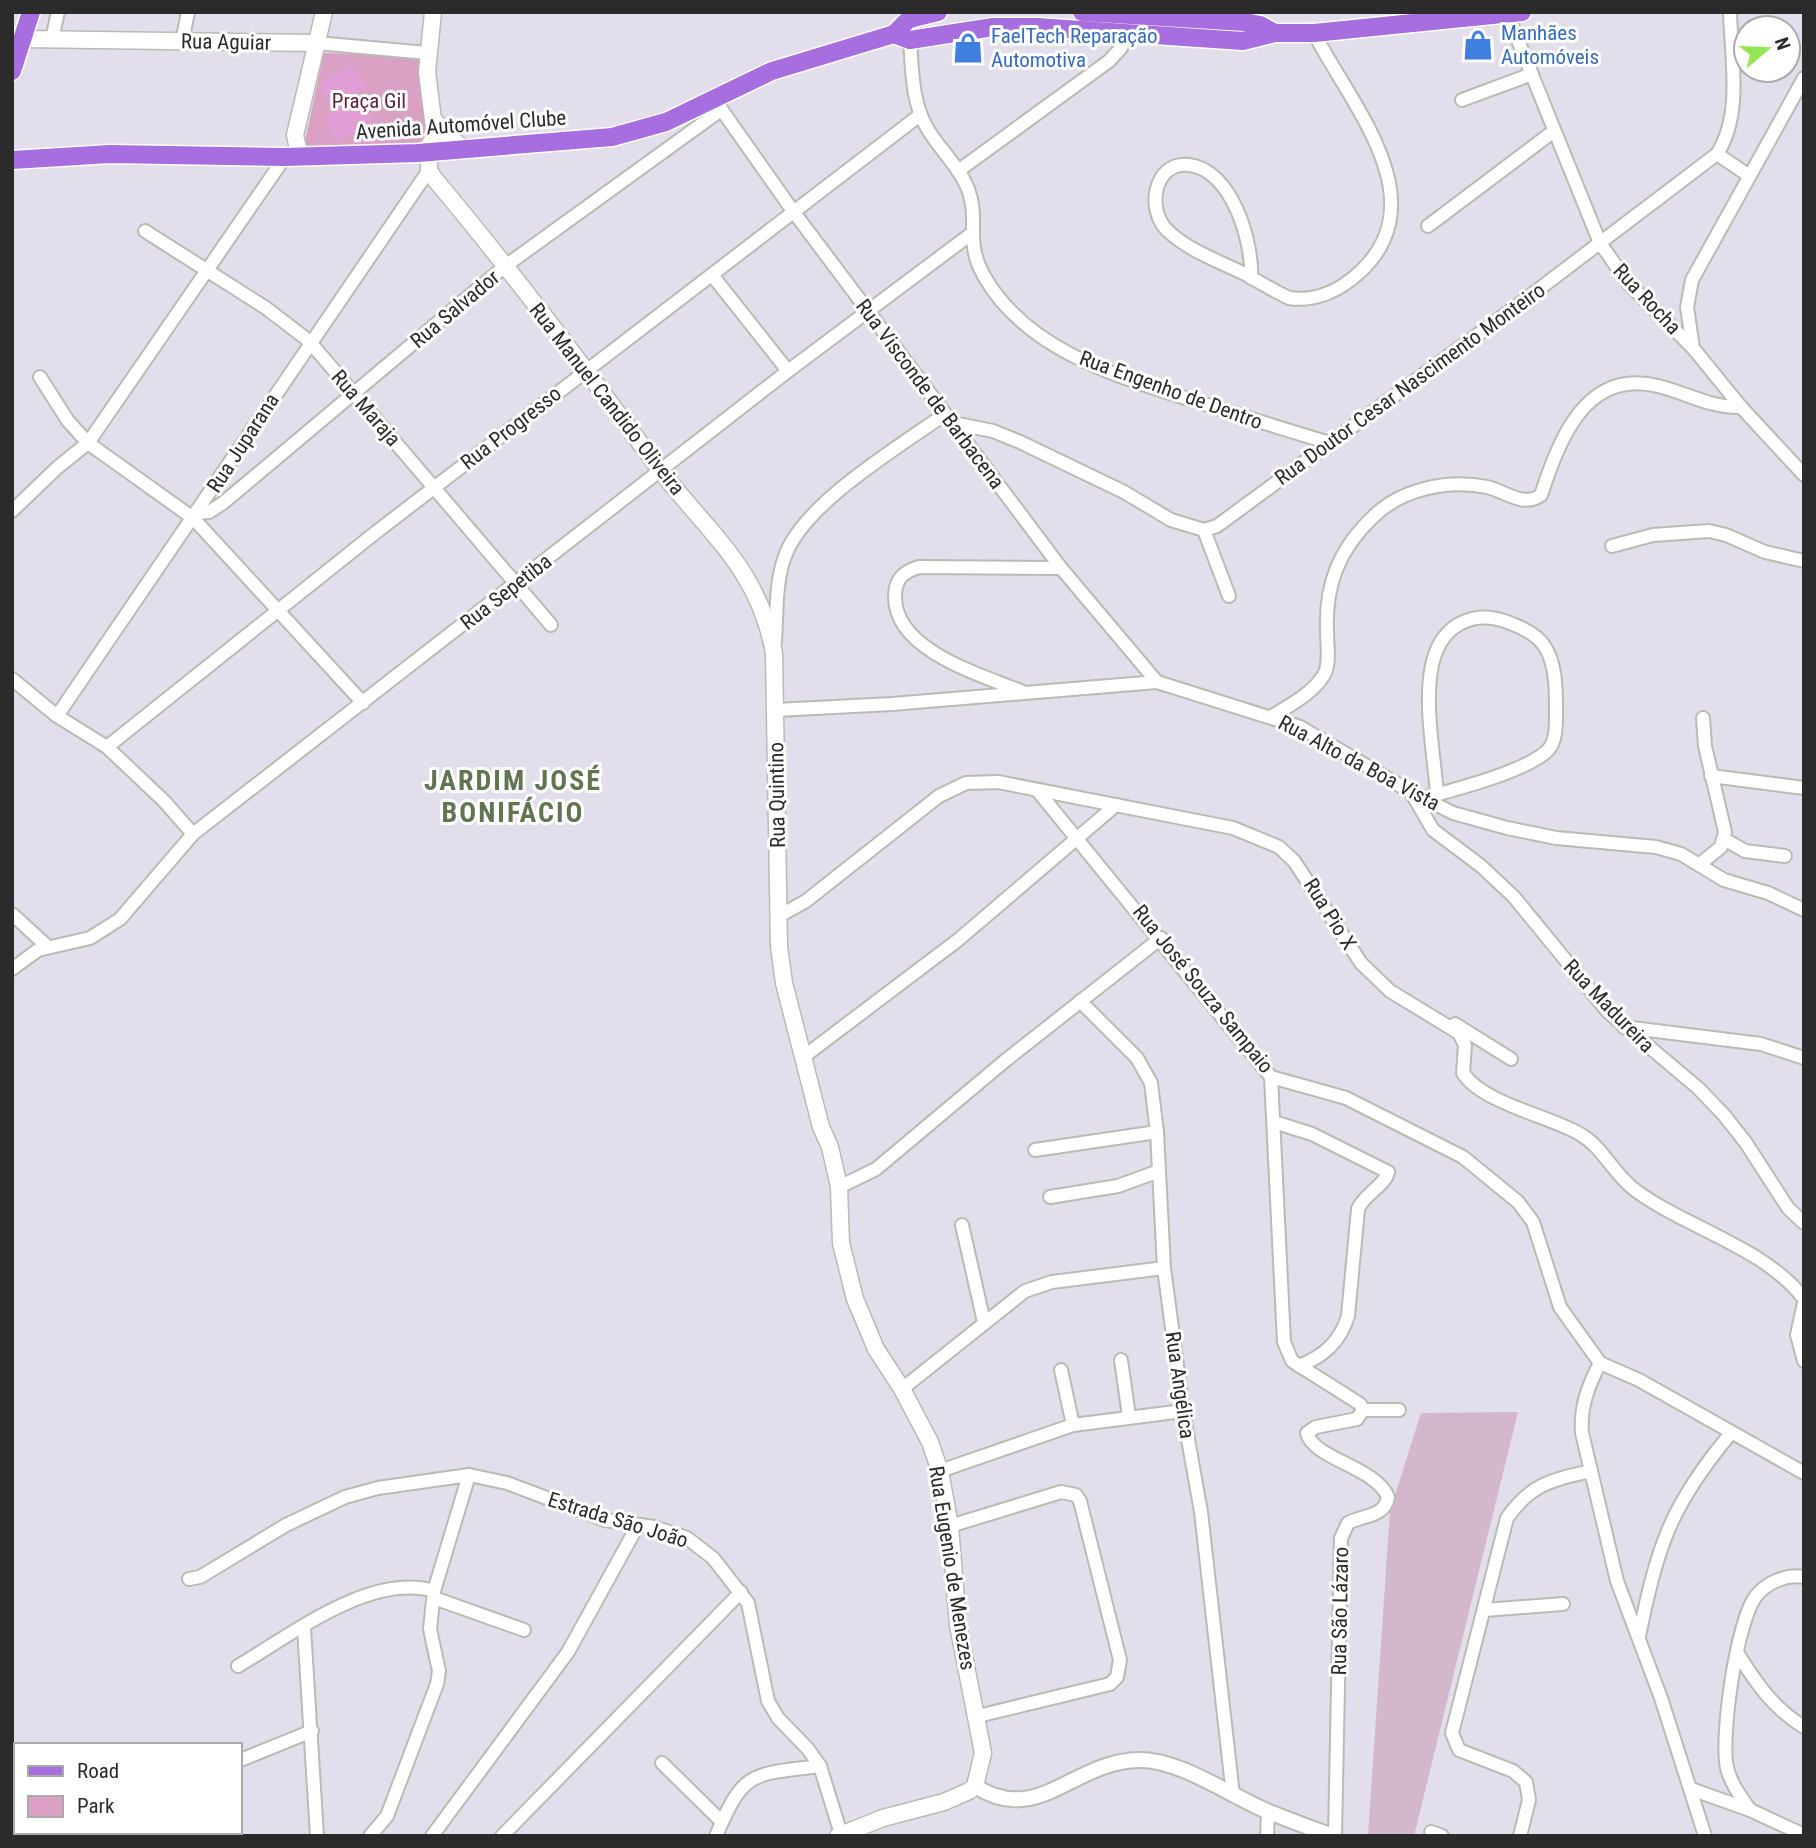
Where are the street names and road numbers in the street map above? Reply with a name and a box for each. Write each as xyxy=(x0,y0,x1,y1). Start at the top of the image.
street label: Rua Aguiar xyxy=(181,29,271,55)
street label: Avenida Automóvel Clube xyxy=(355,106,567,144)
street label: Rua Rocha xyxy=(1608,259,1686,339)
street label: Rua Salvador xyxy=(406,265,504,353)
street label: Rua Doutor Cesar Nascimento Monteiro xyxy=(1270,278,1550,490)
street label: Rua Visconde de Barbacena xyxy=(851,295,1009,493)
street label: Rua Manuel Candido Oliveira xyxy=(525,298,689,500)
street label: Rua Engenho de Dentro xyxy=(1076,346,1266,434)
street label: Rua Maraja xyxy=(326,365,406,451)
street label: Rua Progresso xyxy=(456,381,566,475)
street label: Rua Juparana xyxy=(202,389,284,497)
street label: Rua Sepetiba xyxy=(456,549,556,635)
street label: Rua Alto da Boa Vista xyxy=(1274,710,1444,816)
street label: Rua Quintino xyxy=(764,742,790,848)
street label: Rua Pio X xyxy=(1299,874,1361,954)
street label: Rua José Souza Sampaio xyxy=(1128,900,1278,1078)
street label: Rua Madureira xyxy=(1559,955,1659,1057)
street label: Rua Angélica xyxy=(1161,1330,1199,1440)
street label: Rua Eugenio de Menezes xyxy=(924,1464,980,1672)
street label: Estrada São João xyxy=(545,1487,691,1553)
street label: Rua São Lázaro xyxy=(1327,1547,1353,1675)

